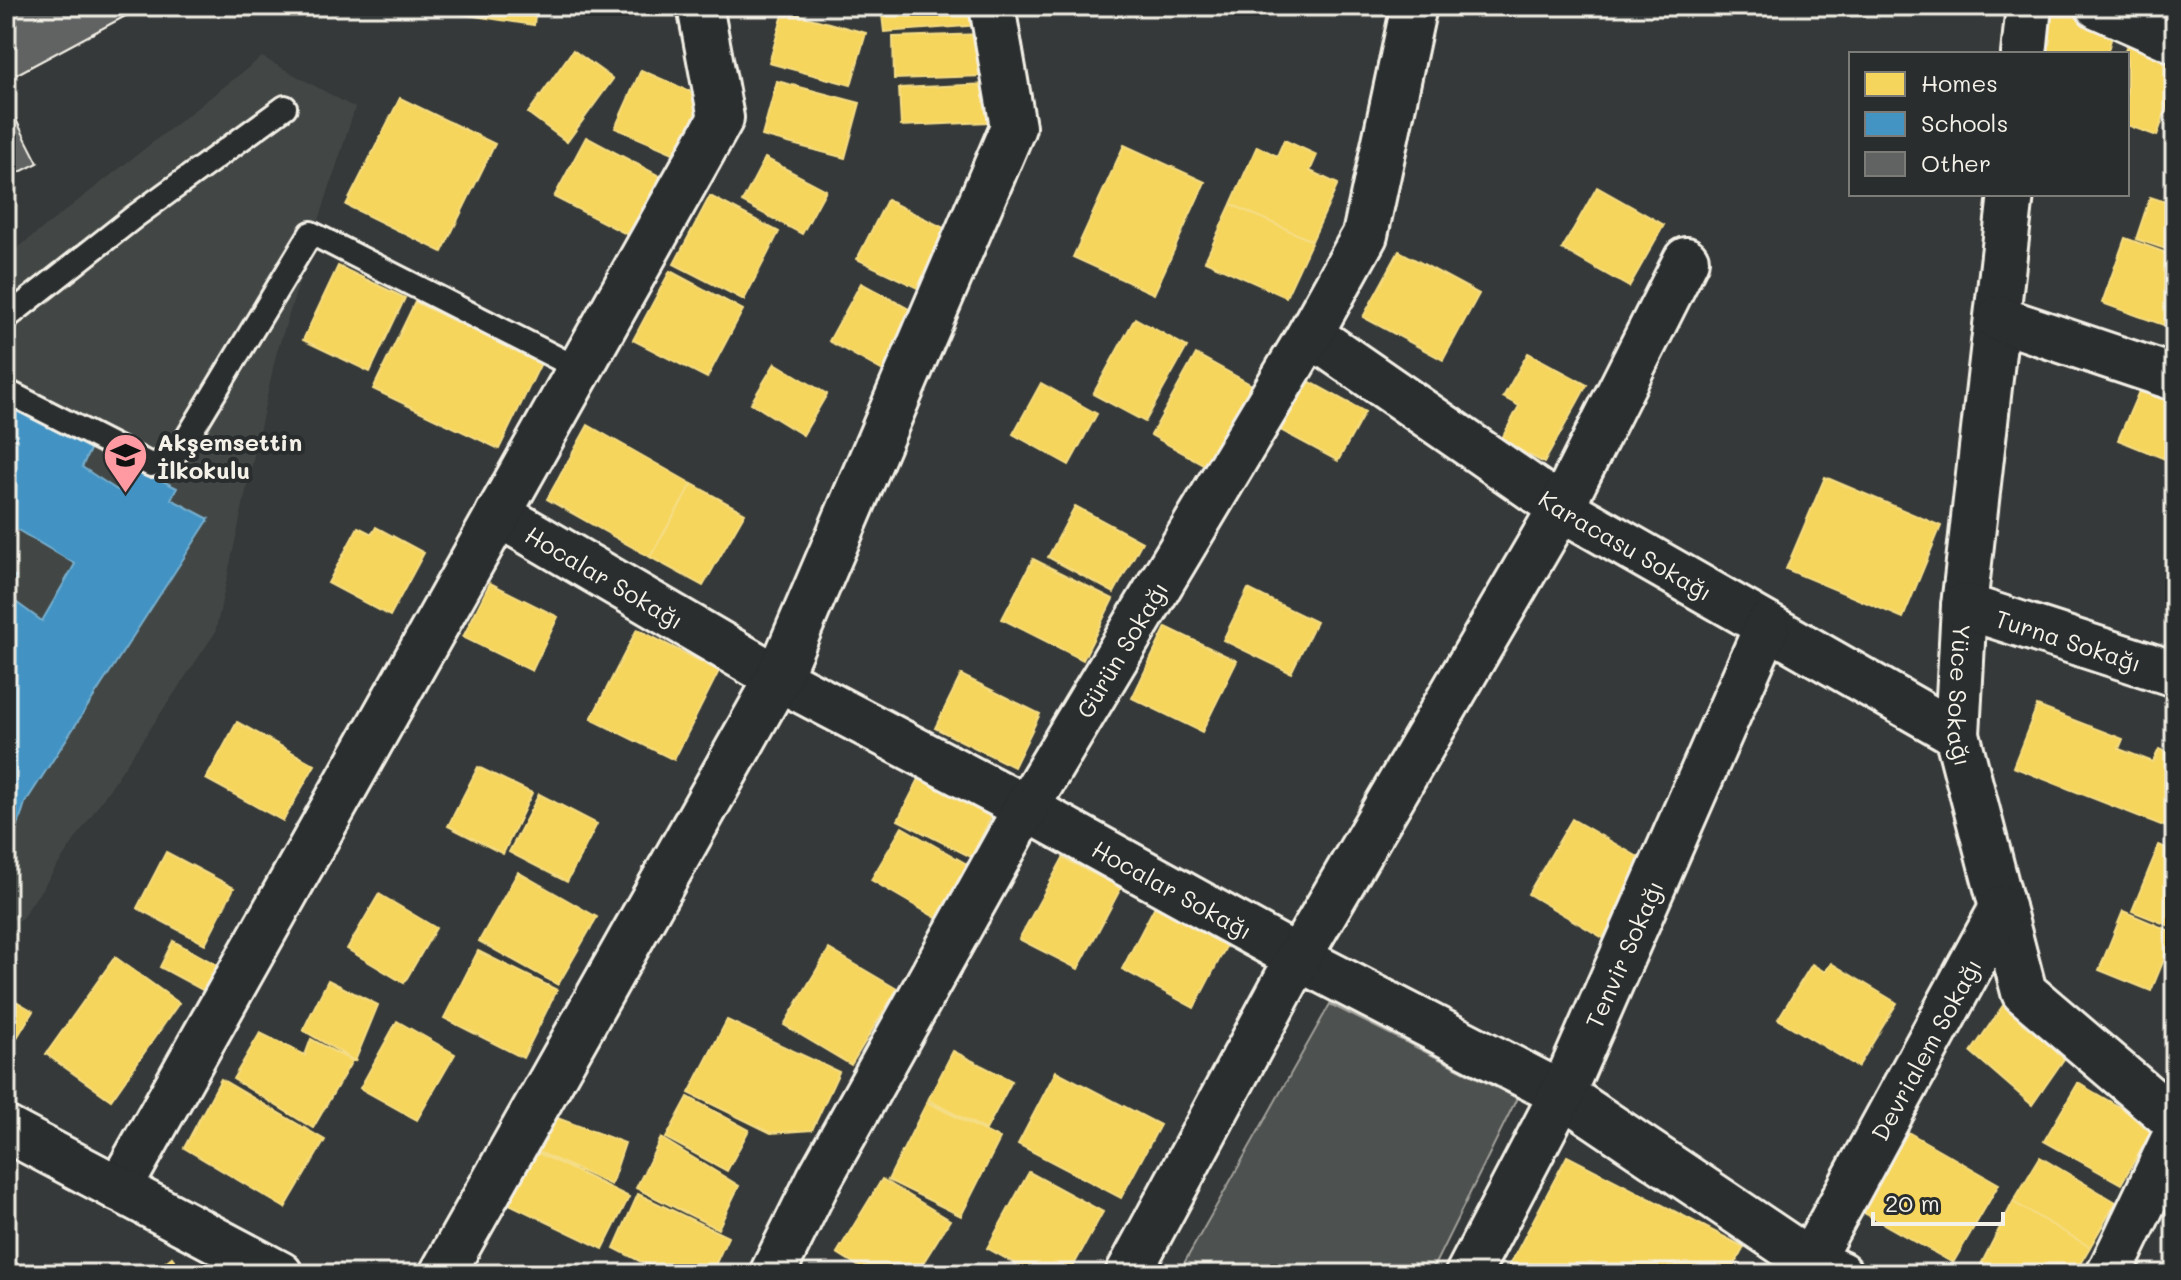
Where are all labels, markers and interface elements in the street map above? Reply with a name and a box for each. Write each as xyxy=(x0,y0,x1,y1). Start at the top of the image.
legend xyxy=(1849,52,2129,196)
text: Homes xyxy=(1921,67,1998,98)
text: Schools xyxy=(1921,107,2008,138)
text: Other xyxy=(1921,147,1991,178)
place label: Akşemsettin İlkokulu xyxy=(157,426,302,485)
school or university icon: Akşemsettin İlkokulu xyxy=(102,431,150,494)
street label: Karacasu Sokağı xyxy=(1533,482,1718,607)
street label: Hocalar Sokağı xyxy=(520,518,690,635)
street label: Gürün Sokağı xyxy=(1068,575,1174,723)
street label: Turna Sokağı xyxy=(1992,602,2146,678)
street label: Yüce Sokağı xyxy=(1941,623,1980,769)
street label: Hocalar Sokağı xyxy=(1087,832,1258,945)
street label: Tenvir Sokağı xyxy=(1577,875,1669,1033)
street label: Devrialem Sokağı xyxy=(1863,952,1987,1146)
scale bar xyxy=(1873,1176,2003,1226)
text: 20 m xyxy=(1885,1187,1940,1218)

